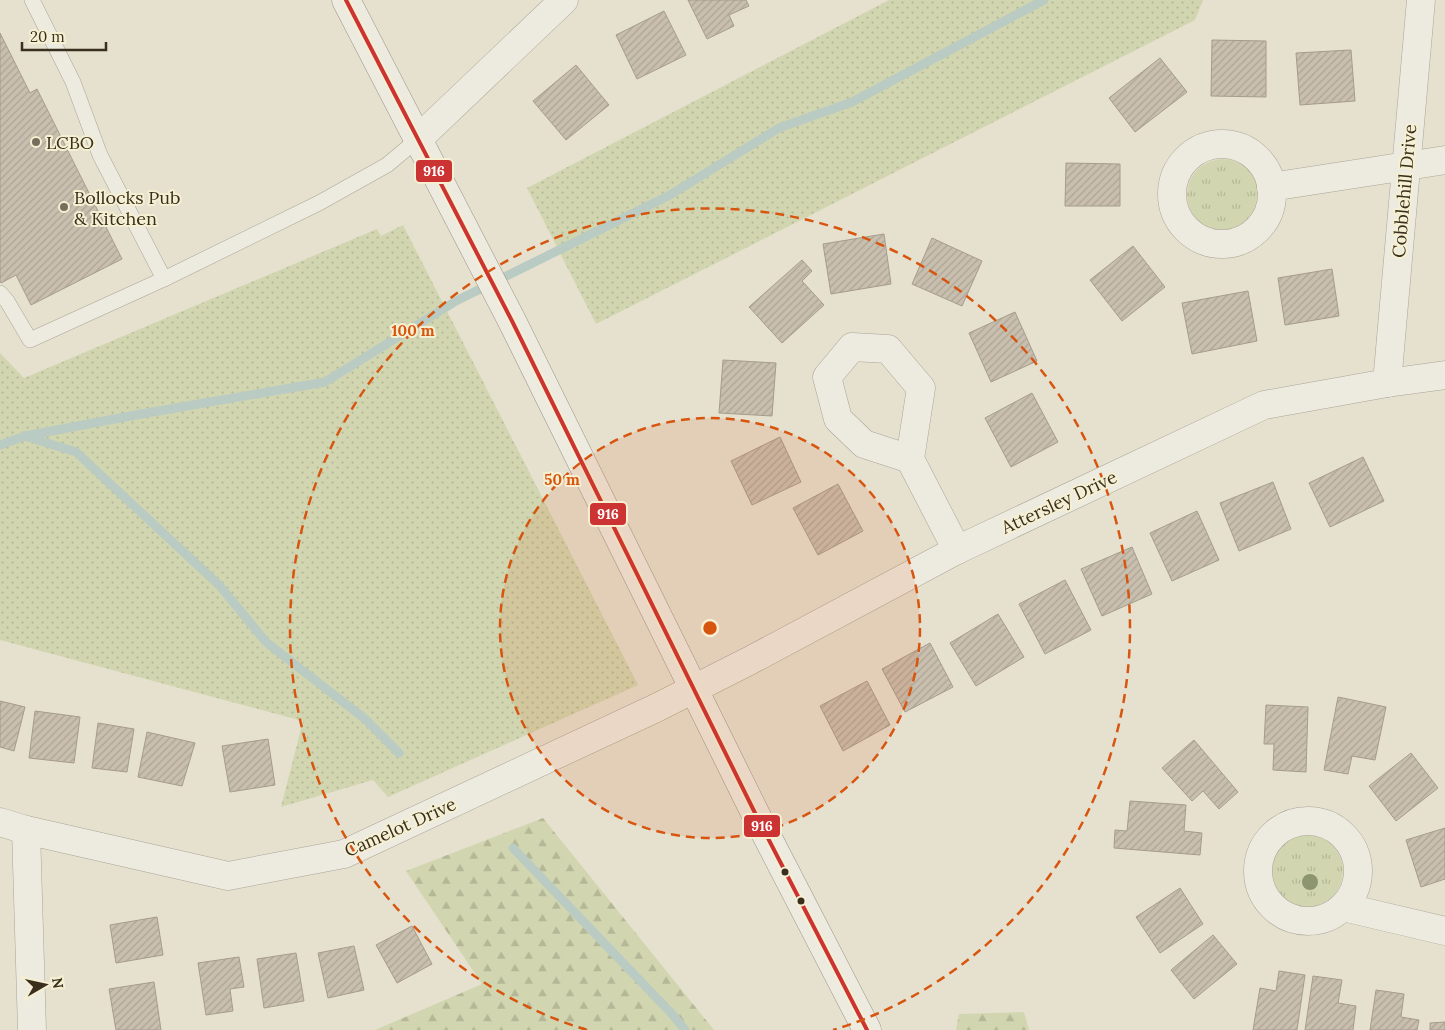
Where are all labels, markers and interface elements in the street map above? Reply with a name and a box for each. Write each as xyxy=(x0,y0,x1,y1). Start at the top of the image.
scale bar xyxy=(22,20,106,52)
text: 20 m xyxy=(30,27,65,46)
street label: Cobblehill Drive xyxy=(1387,123,1421,259)
place label: LCBO xyxy=(46,131,94,154)
marker: LCBO xyxy=(30,136,42,148)
line badge: 916 xyxy=(415,159,453,183)
text: 916 xyxy=(423,162,445,180)
place label: Bollocks Pub & Kitchen xyxy=(74,186,181,230)
marker: Bollocks Pub & Kitchen xyxy=(58,201,70,213)
text: 100 m xyxy=(392,321,435,340)
street label: Attersley Drive xyxy=(997,465,1121,539)
text: 50 m xyxy=(544,470,580,489)
line badge: 916 xyxy=(589,502,627,526)
text: 916 xyxy=(597,505,619,523)
centre of rings xyxy=(701,619,719,637)
street label: Camelot Drive xyxy=(341,792,460,862)
line badge: 916 xyxy=(743,814,781,838)
text: 916 xyxy=(751,817,773,835)
unlabelled marker xyxy=(780,867,790,877)
unlabelled marker xyxy=(796,896,806,906)
north arrow xyxy=(20,960,70,1010)
text: N xyxy=(48,976,68,990)

